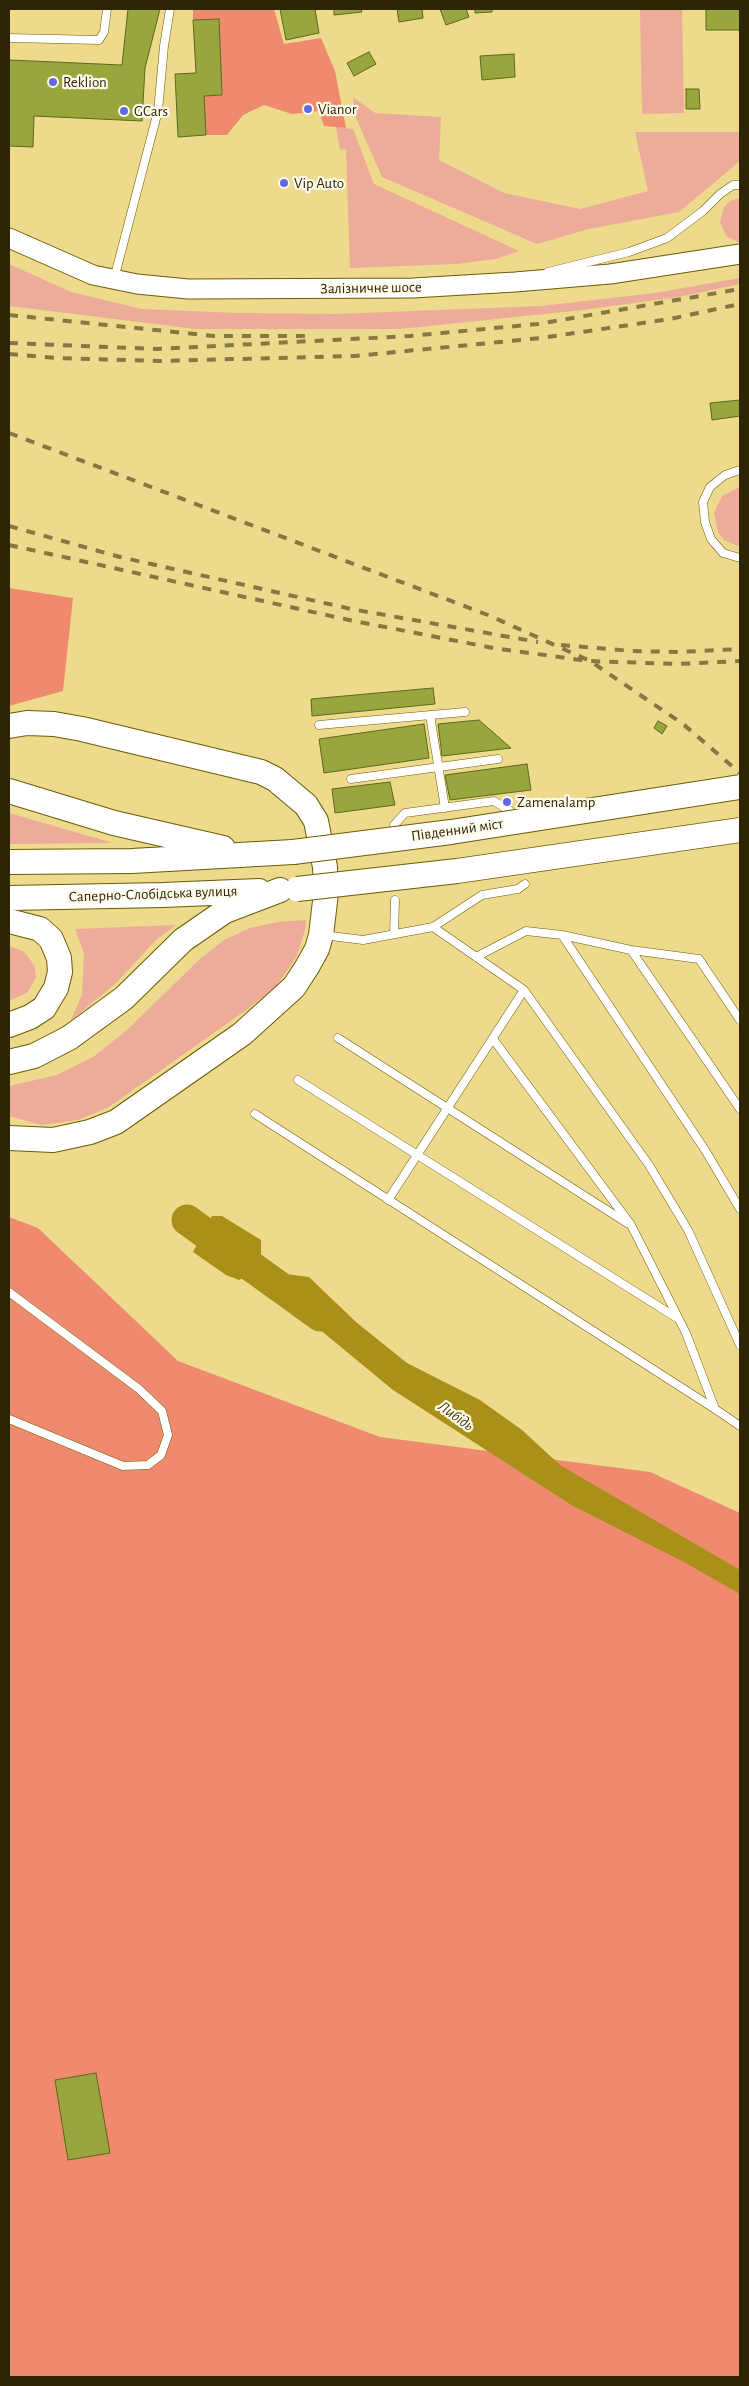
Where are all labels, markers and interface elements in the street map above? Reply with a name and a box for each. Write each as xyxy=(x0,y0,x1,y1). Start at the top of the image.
place label: Reklion xyxy=(63,73,107,91)
marker: Reklion xyxy=(47,76,59,88)
place label: Vianor xyxy=(318,100,357,118)
place label: GCars xyxy=(134,102,168,120)
marker: Vianor xyxy=(302,103,314,115)
marker: GCars xyxy=(118,105,130,117)
place label: Vip Auto xyxy=(294,174,344,192)
marker: Vip Auto xyxy=(278,177,290,189)
street label: Залізничне шосе xyxy=(320,278,422,298)
place label: Zamenalamp xyxy=(517,793,595,811)
marker: Zamenalamp xyxy=(501,796,513,808)
street label: Південний міст xyxy=(410,815,504,845)
street label: Саперно-Слобідська вулиця xyxy=(68,882,238,906)
water label: Либідь xyxy=(434,1397,478,1435)

